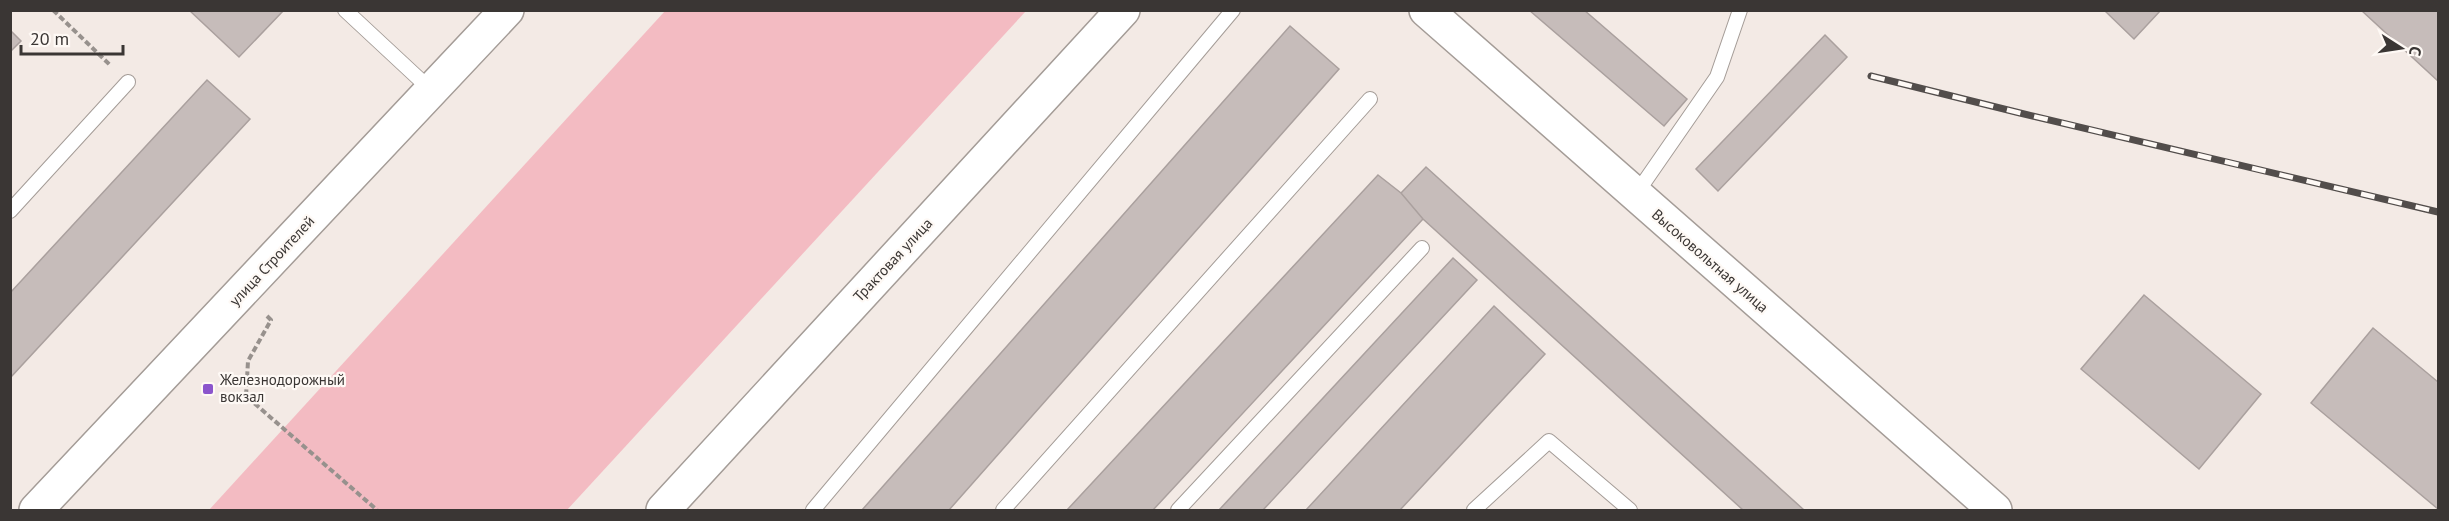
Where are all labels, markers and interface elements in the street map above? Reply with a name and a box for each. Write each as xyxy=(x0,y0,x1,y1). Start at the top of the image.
scale bar xyxy=(21,18,123,56)
north arrow xyxy=(2371,18,2431,78)
text: 20 m xyxy=(30,27,69,50)
text: С xyxy=(2405,45,2426,58)
street label: Высоковольтная улица xyxy=(1648,205,1773,316)
street label: улица Строителей xyxy=(225,212,318,310)
street label: Трактовая улица xyxy=(849,214,936,305)
place label: Железнодорожный вокзал xyxy=(219,370,345,406)
marker: Железнодорожный вокзал xyxy=(201,382,215,396)

